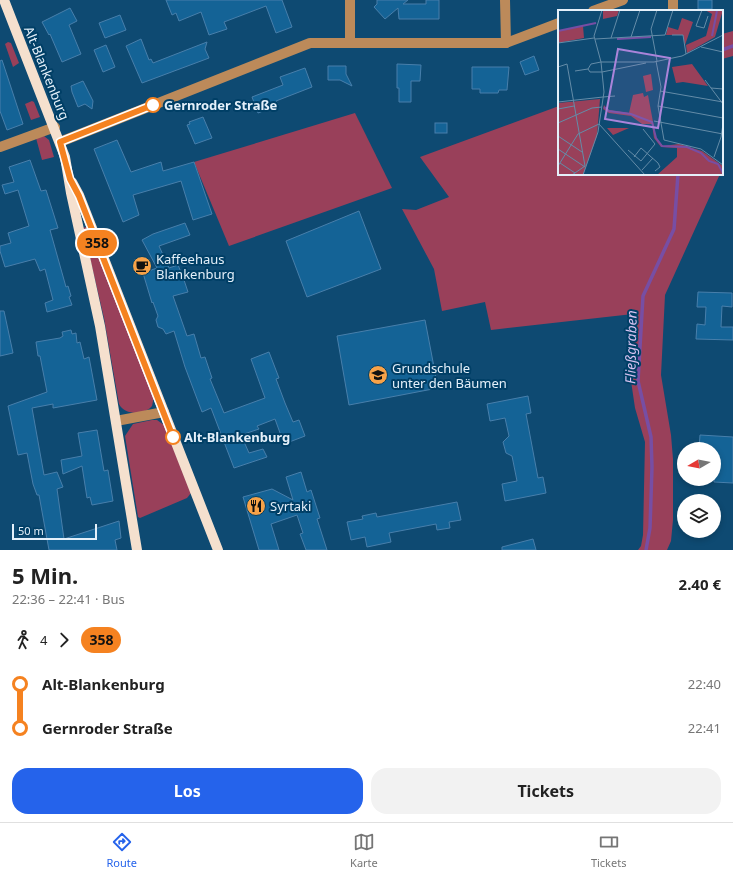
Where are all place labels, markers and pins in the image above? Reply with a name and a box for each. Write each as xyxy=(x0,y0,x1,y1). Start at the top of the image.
place label: Gernroder Straße xyxy=(164,96,278,114)
marker: Gernroder Straße xyxy=(145,97,161,113)
place label: Kaffeehaus Blankenburg xyxy=(156,250,235,283)
cafe icon: Kaffeehaus Blankenburg xyxy=(131,255,153,277)
place label: Grundschule unter den Bäumen xyxy=(392,359,507,392)
school or university icon: Grundschule unter den Bäumen xyxy=(367,364,389,386)
place label: Alt-Blankenburg xyxy=(184,428,290,446)
marker: Alt-Blankenburg xyxy=(165,429,181,445)
restaurant icon: Syrtaki xyxy=(245,495,267,517)
place label: Syrtaki xyxy=(270,497,311,515)

